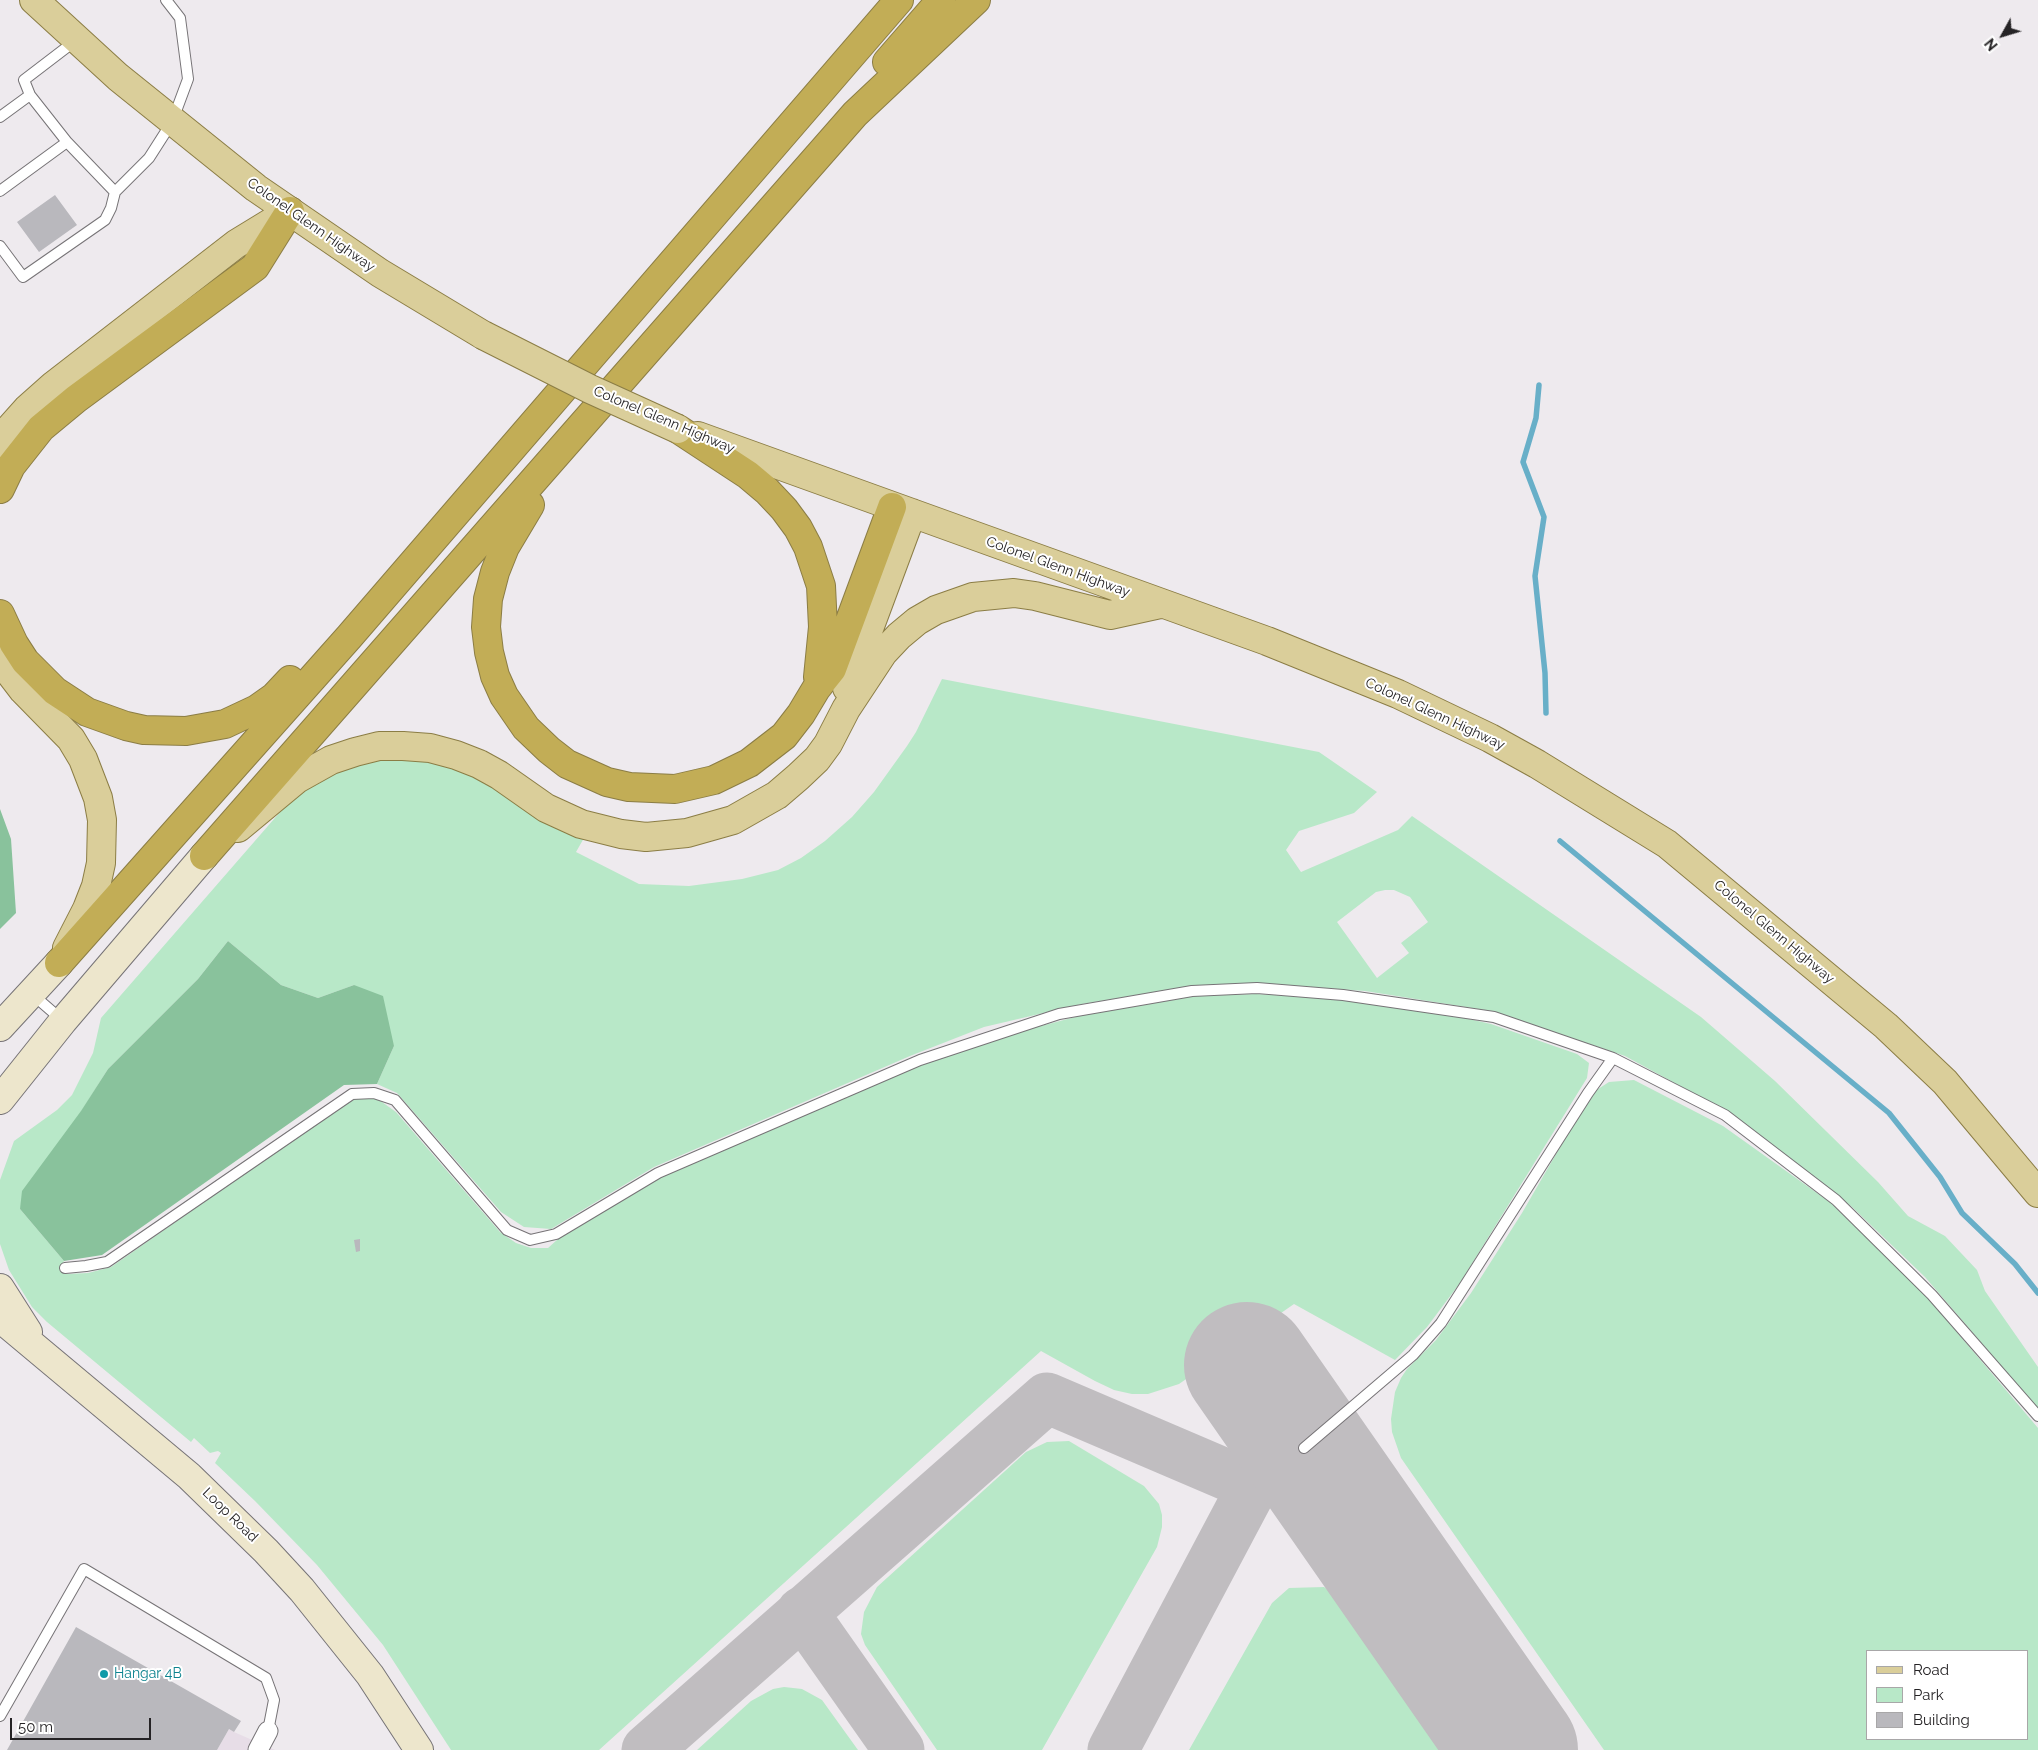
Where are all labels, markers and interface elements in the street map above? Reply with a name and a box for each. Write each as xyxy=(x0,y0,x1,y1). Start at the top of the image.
north arrow xyxy=(1978,10,2028,60)
text: N xyxy=(1982,35,2001,54)
street label: Colonel Glenn Highway xyxy=(244,175,378,275)
street label: Colonel Glenn Highway xyxy=(591,383,737,457)
street label: Colonel Glenn Highway xyxy=(984,533,1132,601)
street label: Colonel Glenn Highway xyxy=(1363,674,1507,754)
street label: Colonel Glenn Highway xyxy=(1710,877,1838,987)
street label: Loop Road xyxy=(199,1484,261,1546)
legend xyxy=(1866,1650,2028,1740)
text: Road xyxy=(1913,1661,1949,1679)
place label: Hangar 4B xyxy=(114,1666,182,1682)
marker: Hangar 4B xyxy=(98,1668,110,1680)
text: Park xyxy=(1913,1686,1944,1704)
scale bar xyxy=(12,1708,154,1740)
text: Building xyxy=(1913,1711,1970,1729)
text: 50 m xyxy=(18,1718,53,1736)

